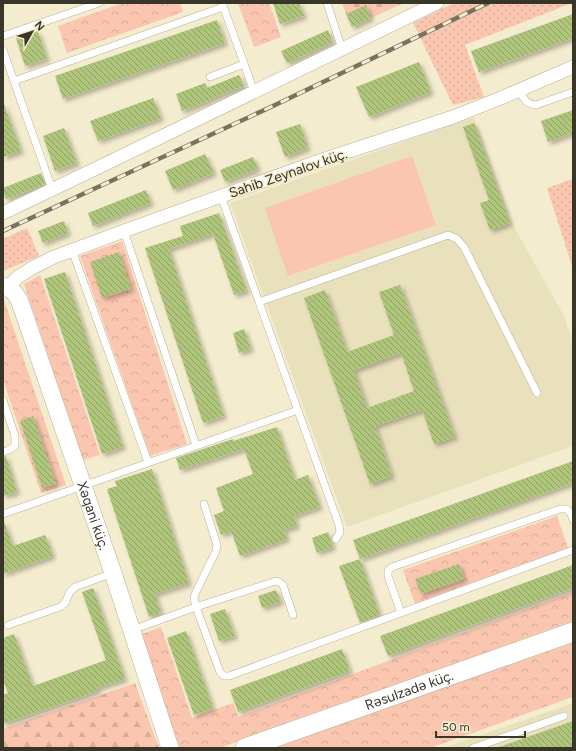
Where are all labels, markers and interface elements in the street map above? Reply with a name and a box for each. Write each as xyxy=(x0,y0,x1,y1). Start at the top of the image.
north arrow xyxy=(12,12,52,52)
text: N xyxy=(32,19,47,33)
street label: Sahib Zeynalov küç. xyxy=(227,145,350,202)
street label: Xəqani küç. xyxy=(73,479,112,552)
street label: Rəsulzadə küç. xyxy=(363,667,456,714)
scale bar xyxy=(436,713,525,739)
text: 50 m xyxy=(442,720,470,734)

